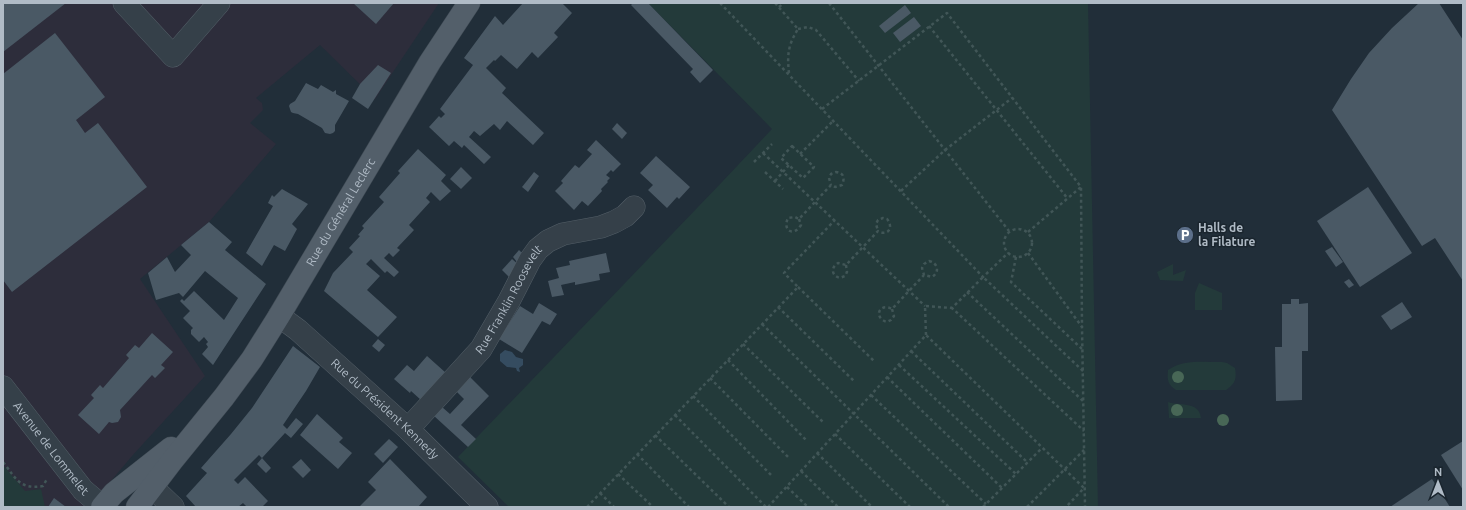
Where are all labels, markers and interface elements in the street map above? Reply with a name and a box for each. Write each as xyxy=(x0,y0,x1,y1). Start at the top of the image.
street label: Rue du Général Leclerc xyxy=(303,155,378,268)
place label: Halls de la Filature xyxy=(1198,221,1256,248)
parking icon: Halls de la Filature xyxy=(1175,225,1195,245)
street label: Rue Franklin Roosevelt xyxy=(473,242,544,357)
street label: Rue du Président Kennedy xyxy=(329,356,442,462)
street label: Avenue de Lommelet xyxy=(11,399,91,498)
north arrow xyxy=(1418,462,1458,502)
text: N xyxy=(1434,466,1442,478)

